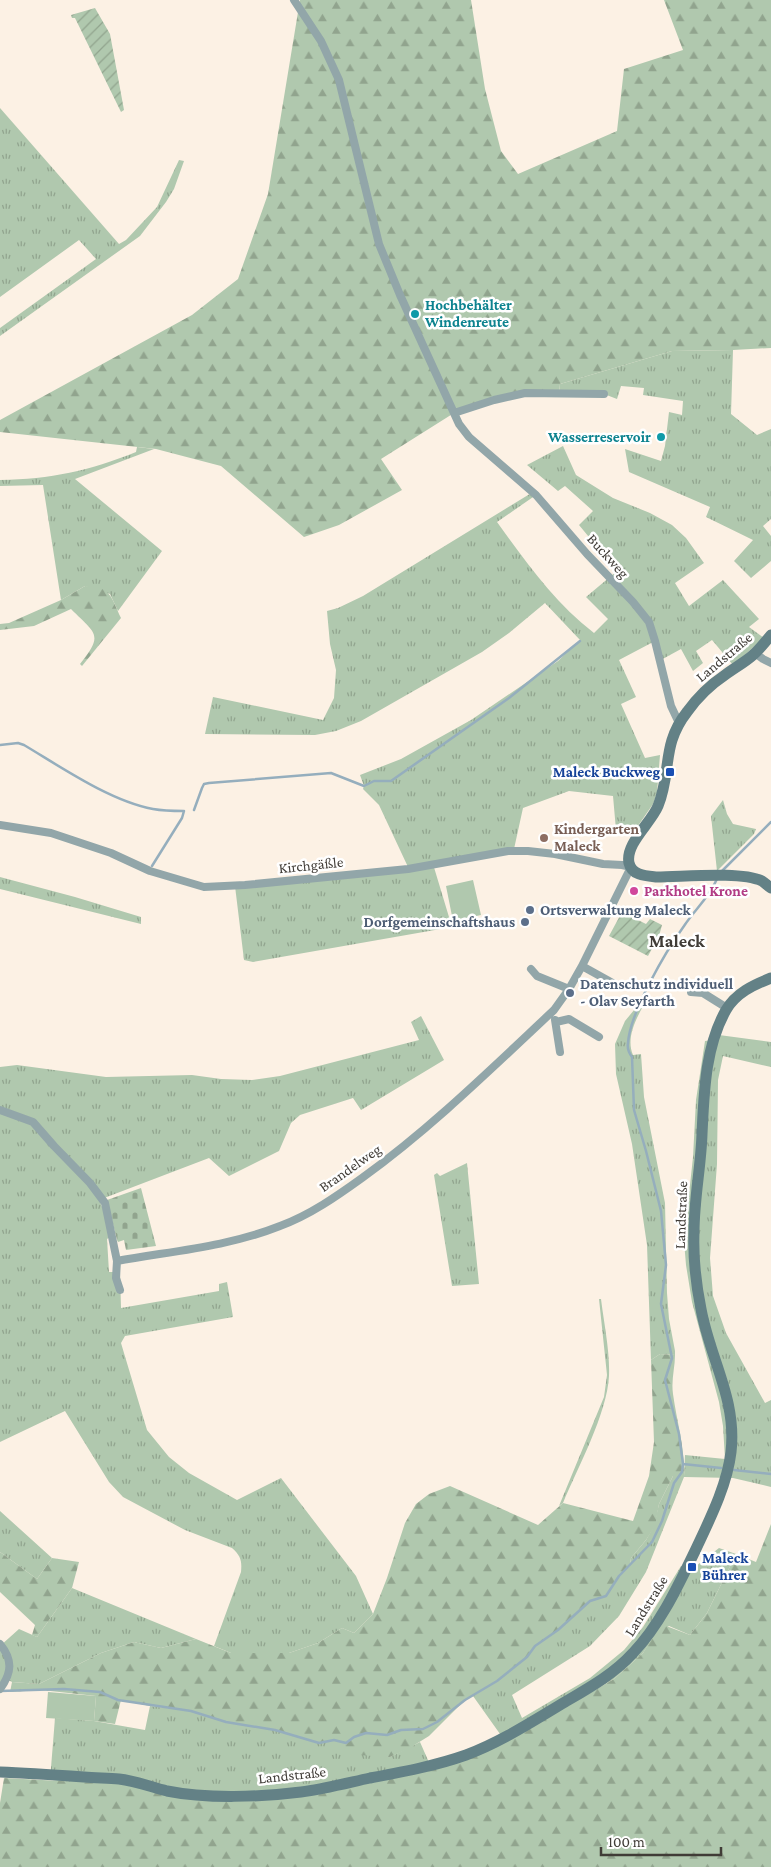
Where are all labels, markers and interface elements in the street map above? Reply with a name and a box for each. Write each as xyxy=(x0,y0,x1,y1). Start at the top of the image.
place label: Hochbehälter Windenreute xyxy=(424,297,512,330)
marker: Hochbehälter Windenreute xyxy=(409,308,421,320)
place label: Wasserreservoir xyxy=(547,429,651,445)
marker: Wasserreservoir xyxy=(655,431,667,443)
street label: Buckweg xyxy=(583,531,632,582)
street label: Landstraße xyxy=(693,629,756,685)
place label: Maleck Buckweg xyxy=(553,764,660,780)
marker: Maleck Buckweg xyxy=(664,766,676,778)
place label: Kindergarten Maleck xyxy=(554,821,639,854)
marker: Kindergarten Maleck xyxy=(538,832,550,844)
street label: Kirchgäßle xyxy=(278,854,345,877)
place label: Parkhotel Krone xyxy=(644,883,748,899)
marker: Parkhotel Krone xyxy=(628,885,640,897)
place label: Ortsverwaltung Maleck xyxy=(540,902,692,918)
marker: Ortsverwaltung Maleck xyxy=(524,904,536,916)
place label: Dorfgemeinschaftshaus xyxy=(364,914,515,930)
marker: Dorfgemeinschaftshaus xyxy=(519,916,531,928)
district label: Maleck xyxy=(649,931,705,951)
place label: Datenschutz individuell - Olav Seyfarth xyxy=(580,976,734,1009)
marker: Datenschutz individuell - Olav Seyfarth xyxy=(564,987,576,999)
street label: Brandelweg xyxy=(316,1141,384,1196)
street label: Landstraße xyxy=(672,1180,690,1249)
place label: Maleck Bührer xyxy=(702,1550,749,1583)
marker: Maleck Bührer xyxy=(686,1561,698,1573)
street label: Landstraße xyxy=(621,1573,671,1639)
street label: Landstraße xyxy=(257,1763,327,1787)
scale bar xyxy=(601,1824,721,1856)
text: 100 m xyxy=(608,1834,645,1850)

